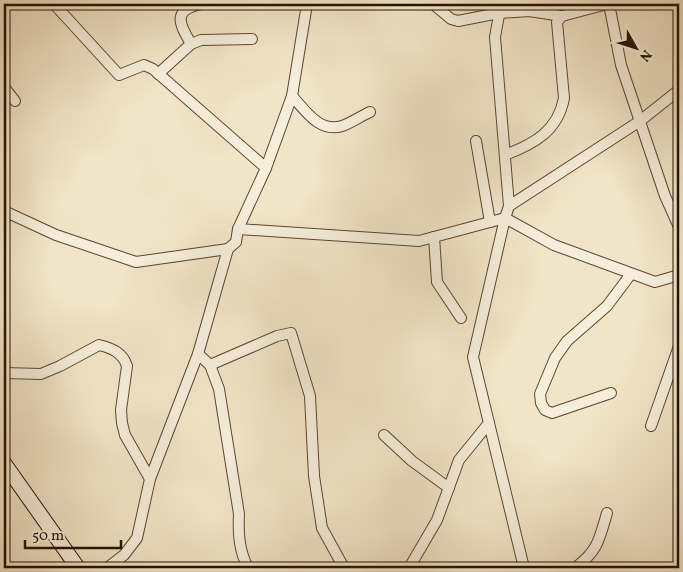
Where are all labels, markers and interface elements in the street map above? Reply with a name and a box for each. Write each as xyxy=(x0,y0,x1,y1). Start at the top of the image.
north arrow xyxy=(610,22,660,72)
text: N xyxy=(634,45,656,65)
scale bar xyxy=(25,517,121,549)
text: 50 m xyxy=(32,526,64,547)

